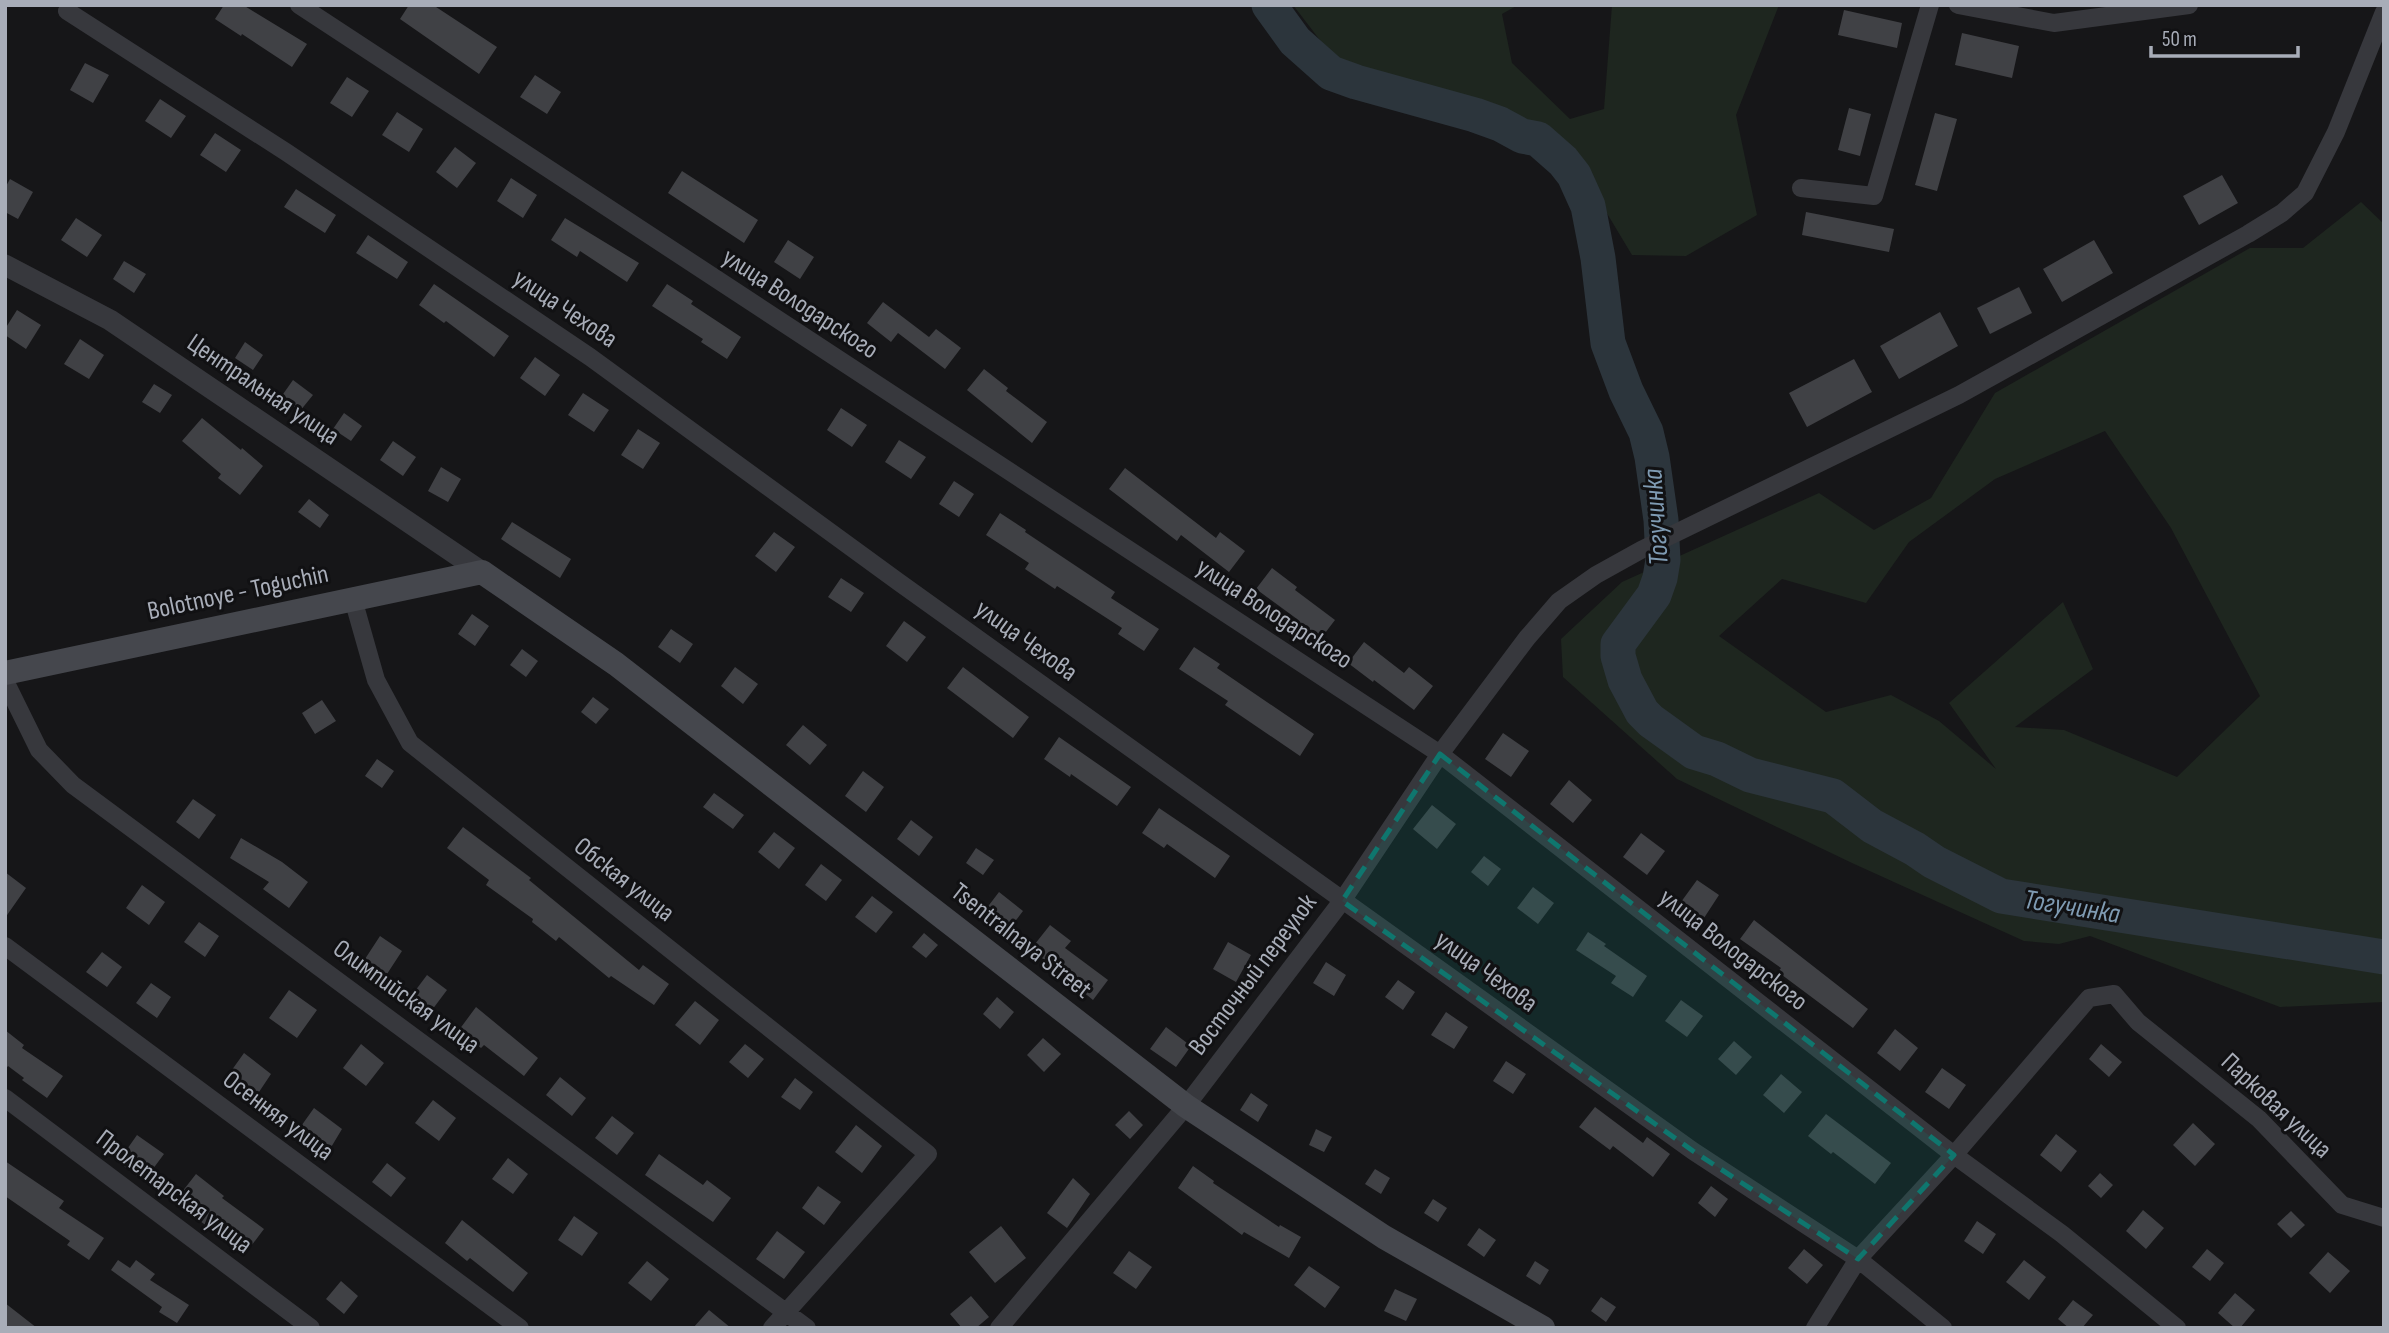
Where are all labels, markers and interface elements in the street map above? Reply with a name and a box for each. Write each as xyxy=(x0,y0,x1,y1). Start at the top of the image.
scale bar xyxy=(2151,14,2298,58)
text: 50 m xyxy=(2162,27,2197,52)
street label: улица Володарского xyxy=(716,242,884,366)
street label: улица Чехова xyxy=(507,263,623,355)
street label: Центральная улица xyxy=(181,328,345,452)
water label: Тогучинка xyxy=(1636,467,1676,566)
street label: улица Володарского xyxy=(1190,552,1358,676)
street label: Bolotnoye - Toguchin xyxy=(145,559,331,627)
street label: улица Чехова xyxy=(969,594,1083,688)
street label: Обская улица xyxy=(568,831,680,929)
street label: Tsentralnaya Street xyxy=(945,877,1097,1005)
street label: улица Володарского xyxy=(1653,882,1813,1018)
water label: Тогучинка xyxy=(2022,883,2123,931)
street label: Восточный переулок xyxy=(1182,888,1324,1062)
street label: улица Чехова xyxy=(1429,925,1543,1019)
street label: Олимпийская улица xyxy=(327,933,485,1061)
street label: Парковая улица xyxy=(2214,1047,2338,1165)
street label: Осенняя улица xyxy=(217,1064,339,1168)
street label: Пролетарская улица xyxy=(90,1123,258,1261)

